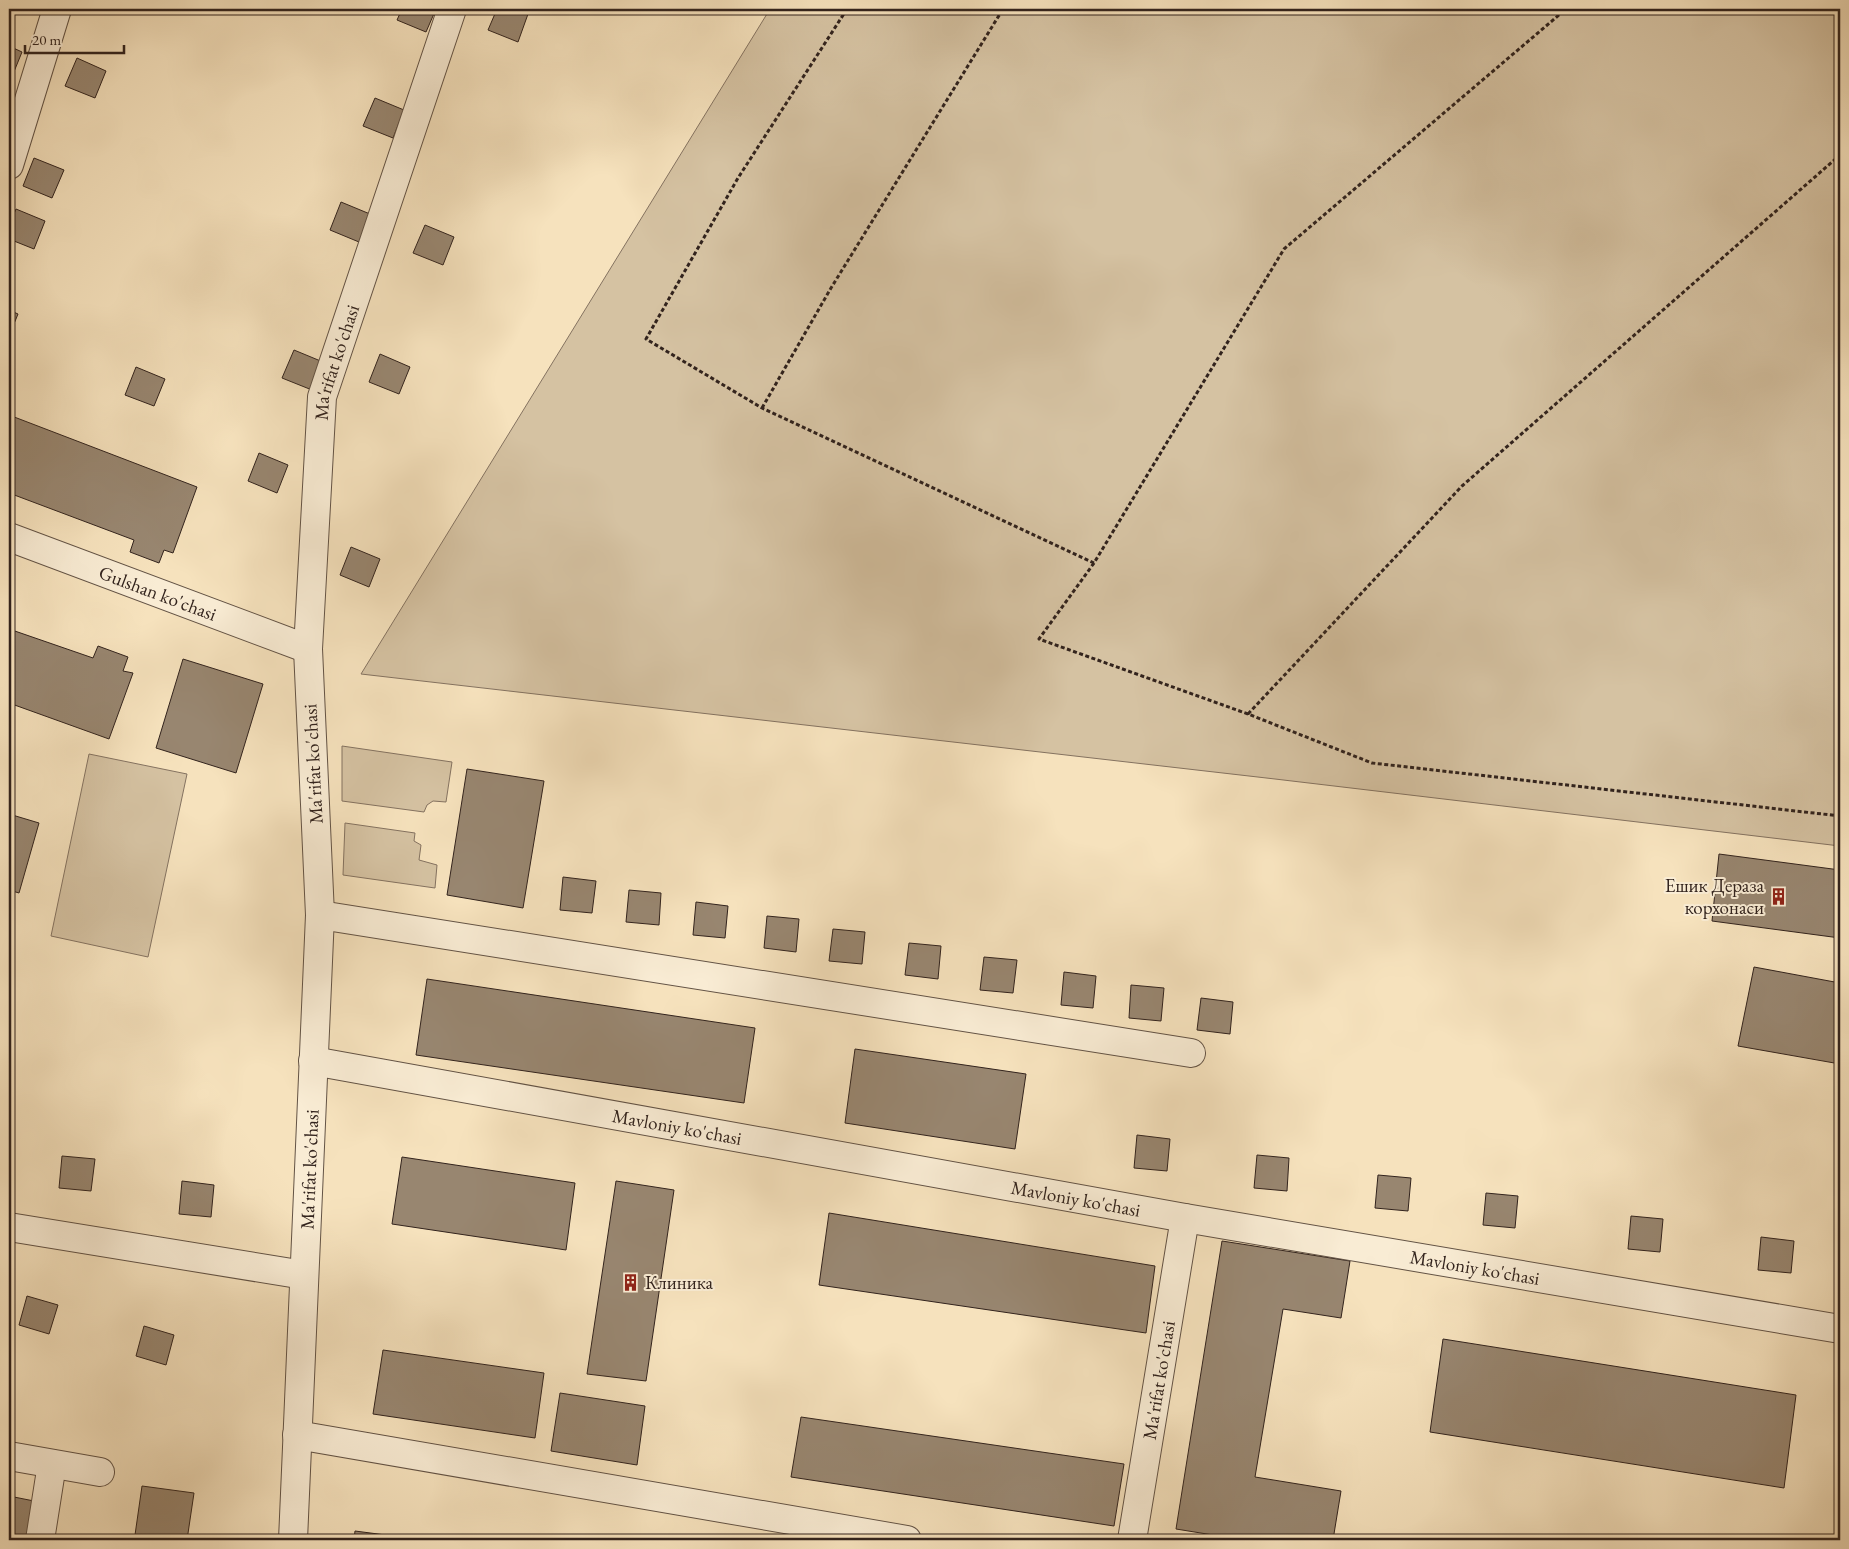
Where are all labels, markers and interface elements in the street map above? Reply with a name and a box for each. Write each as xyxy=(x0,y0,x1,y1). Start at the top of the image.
scale bar xyxy=(25,22,124,54)
text: 20 m xyxy=(32,30,61,49)
street label: Ma'rifat ko'chasi xyxy=(308,301,365,421)
street label: Gulshan ko'chasi xyxy=(96,559,221,626)
street label: Ma'rifat ko'chasi xyxy=(297,703,329,825)
place label: Ешик Дераза корхонаси xyxy=(1665,873,1764,920)
building icon: Ешик Дераза корхонаси xyxy=(1768,886,1788,906)
street label: Mavloniy ko'chasi xyxy=(610,1103,744,1151)
street label: Ma'rifat ko'chasi xyxy=(294,1108,324,1230)
street label: Mavloniy ko'chasi xyxy=(1009,1174,1143,1222)
street label: Mavloniy ko'chasi xyxy=(1408,1244,1542,1290)
place label: Клиника xyxy=(645,1270,713,1295)
building icon: Клиника xyxy=(621,1272,641,1292)
street label: Ma'rifat ko'chasi xyxy=(1136,1318,1180,1441)

